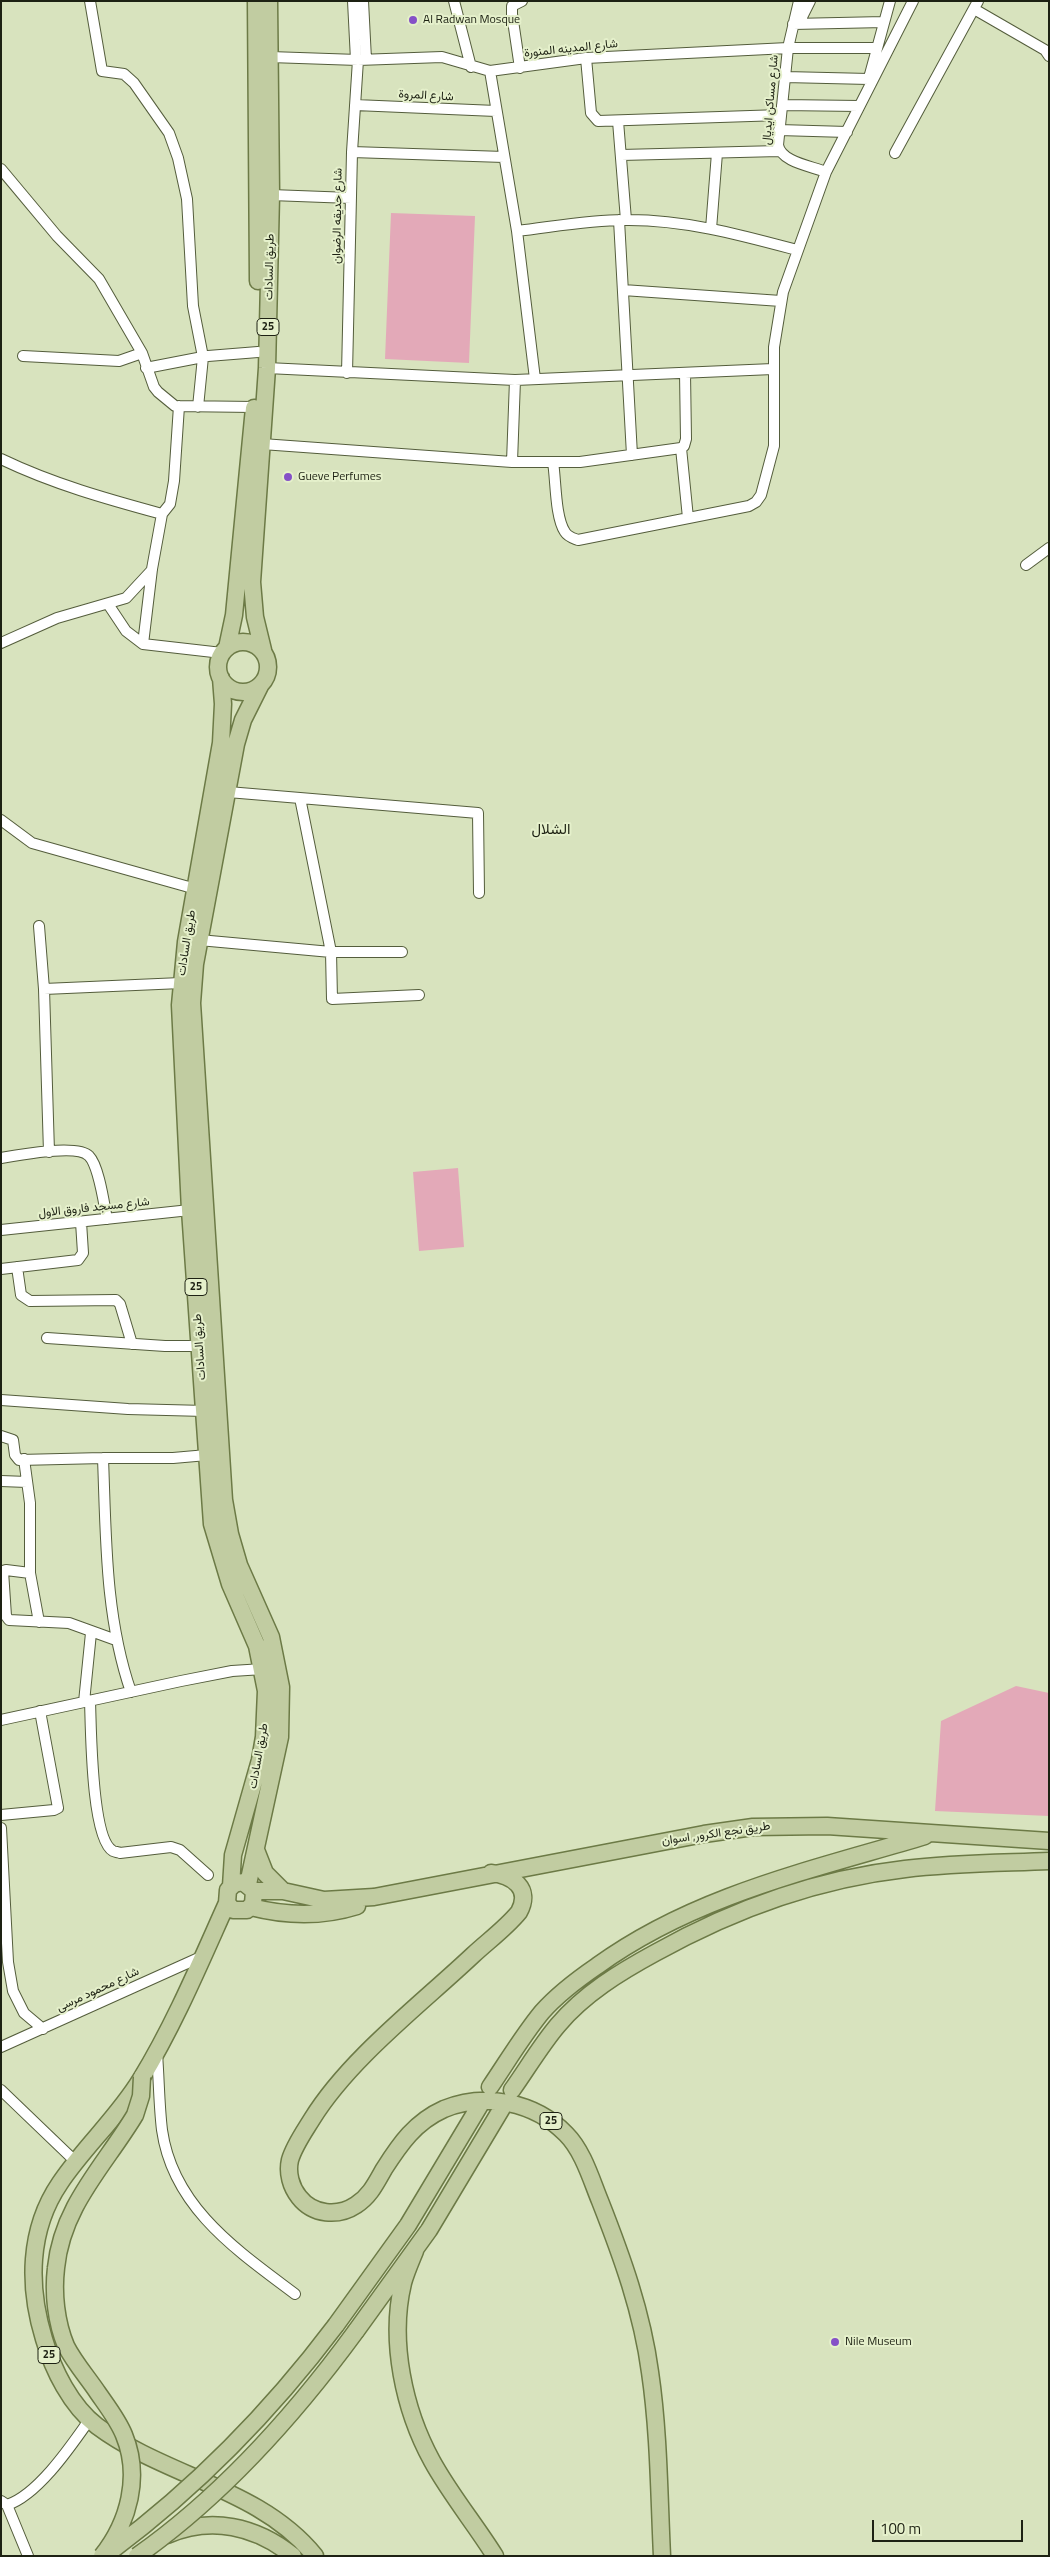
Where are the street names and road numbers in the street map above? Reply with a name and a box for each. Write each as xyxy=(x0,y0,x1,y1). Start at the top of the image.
street label: شارع المدينه المنورة xyxy=(523,37,619,61)
street label: شارع مساكن ايديال xyxy=(760,54,782,146)
street label: شارع المروة xyxy=(398,87,454,105)
street label: شارع حديقه الرضوان xyxy=(330,168,346,264)
street label: طريق السادات xyxy=(262,234,278,300)
road number: 25 xyxy=(257,318,279,336)
street label: طريق السادات xyxy=(175,909,199,977)
street label: شارع مسجد فاروق الاول xyxy=(38,1195,150,1221)
road number: 25 xyxy=(185,1278,207,1295)
street label: طريق السادات xyxy=(190,1313,210,1381)
street label: طريق السادات xyxy=(246,1722,272,1790)
street label: طريق نجع الكرور, اسوان xyxy=(661,1819,771,1849)
street label: شارع محمود مرسى xyxy=(54,1965,142,2015)
road number: 25 xyxy=(540,2112,562,2130)
road number: 25 xyxy=(38,2346,60,2364)

